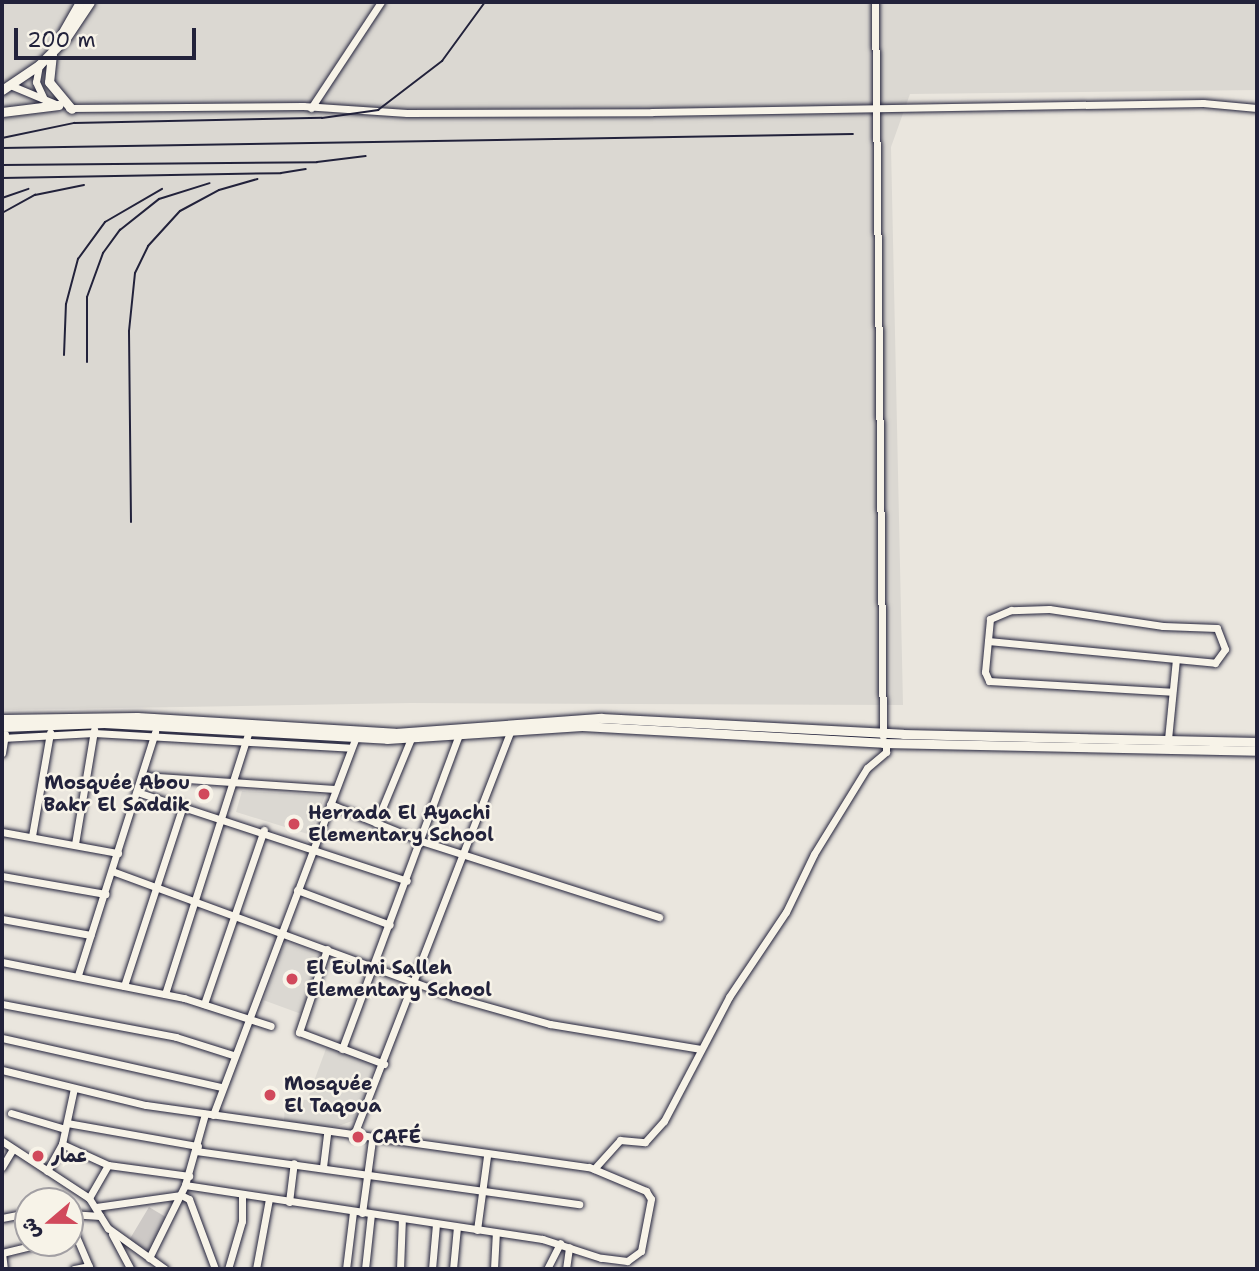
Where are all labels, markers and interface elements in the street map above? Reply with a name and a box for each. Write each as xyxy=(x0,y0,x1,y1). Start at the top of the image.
scale bar xyxy=(18,14,200,58)
text: 200 m xyxy=(27,26,96,54)
place label: Mosquée Abou Bakr El Saddik xyxy=(43,772,190,816)
marker: Mosquée Abou Bakr El Saddik xyxy=(196,786,212,802)
place label: Herrada El Ayachi Elementary School xyxy=(308,802,494,846)
marker: Herrada El Ayachi Elementary School xyxy=(286,816,302,832)
place label: El Eulmi Salleh Elementary School xyxy=(306,957,492,1001)
marker: El Eulmi Salleh Elementary School xyxy=(284,971,300,987)
place label: Mosquée El Taqoua xyxy=(284,1073,381,1117)
marker: Mosquée El Taqoua xyxy=(262,1087,278,1103)
place label: CAFÉ xyxy=(372,1126,421,1148)
marker: CAFÉ xyxy=(350,1129,366,1145)
place label: عمار xyxy=(52,1145,88,1167)
marker: عمار xyxy=(30,1148,46,1164)
north arrow xyxy=(14,1187,84,1257)
text: ش xyxy=(15,1215,46,1243)

